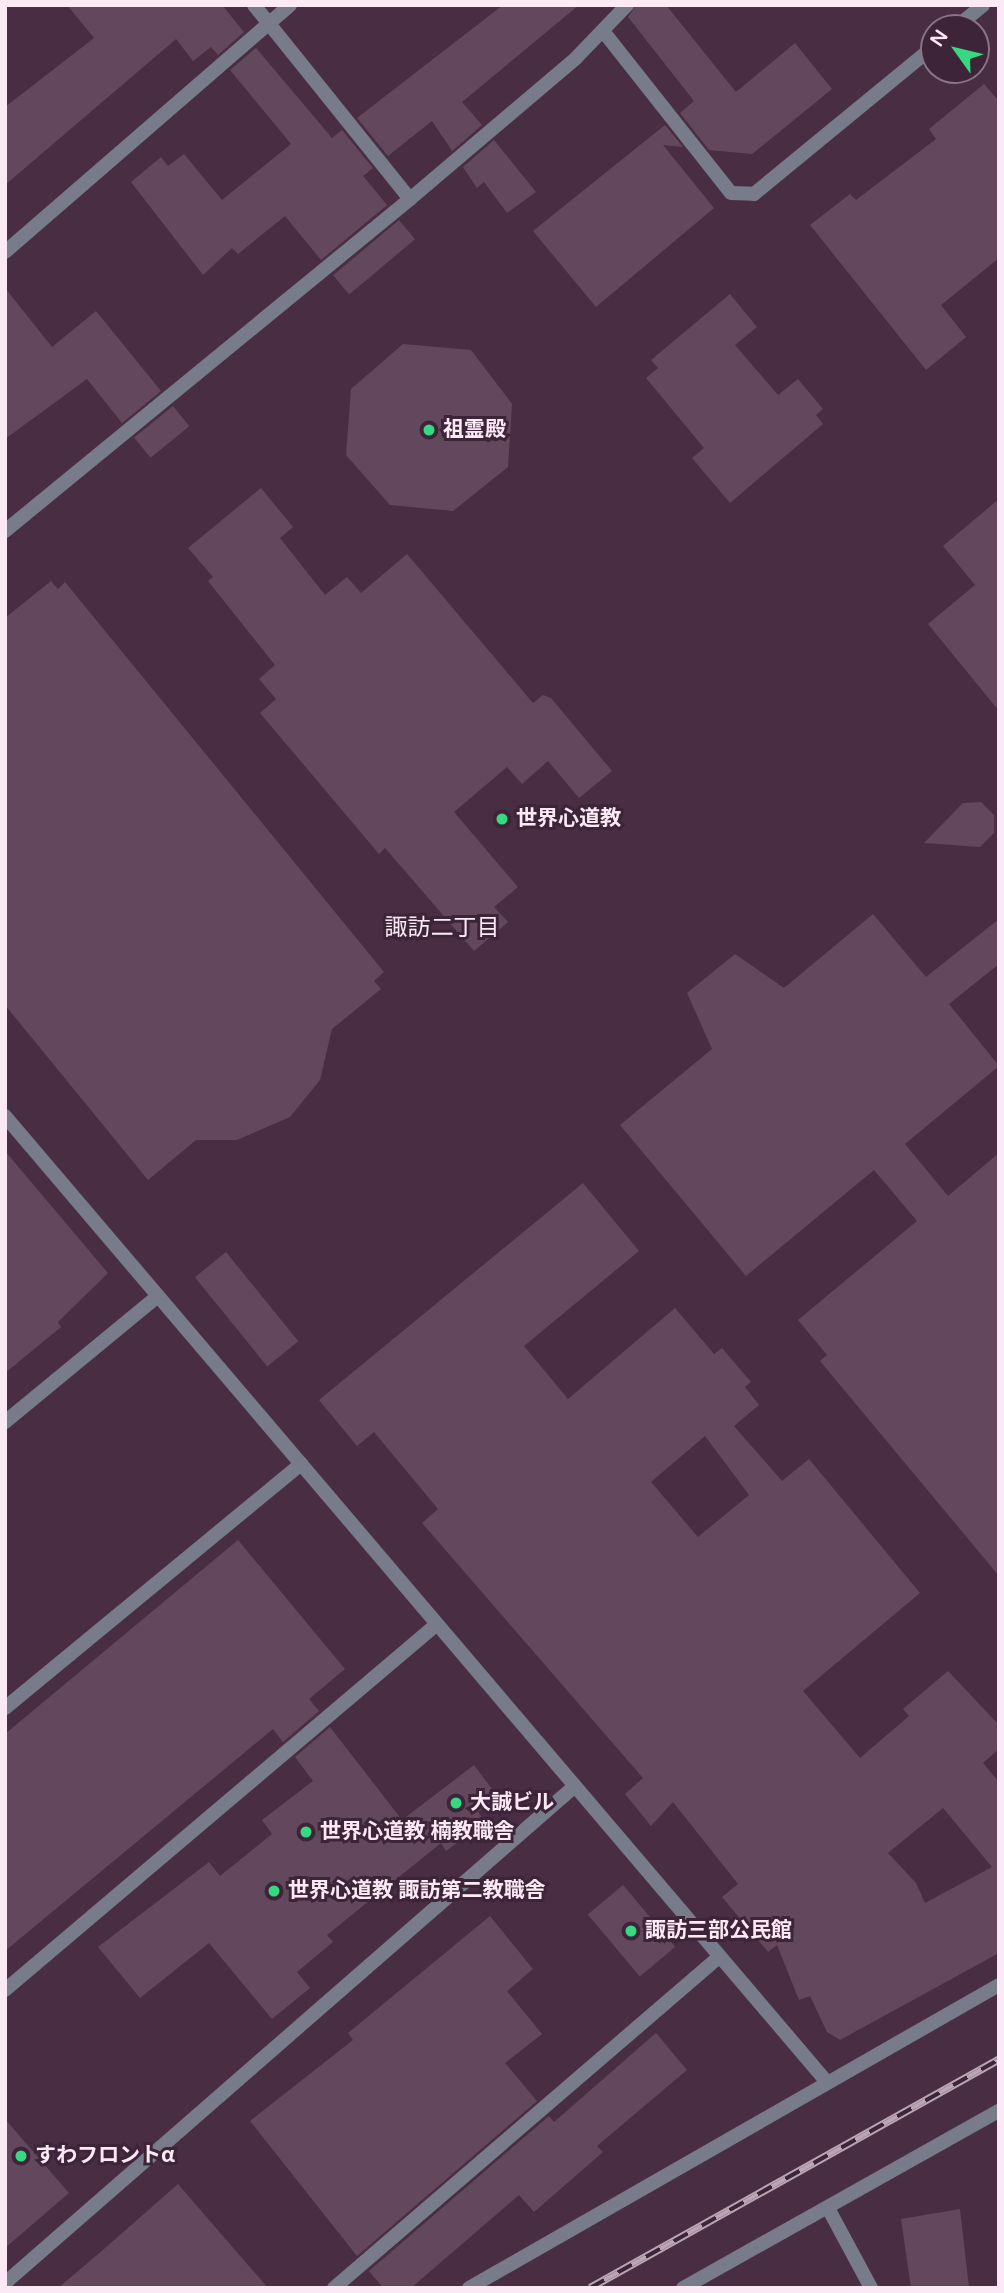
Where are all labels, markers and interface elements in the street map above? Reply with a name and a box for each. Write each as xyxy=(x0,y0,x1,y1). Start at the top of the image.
north arrow xyxy=(920,14,990,84)
text: N xyxy=(926,26,953,51)
place label: 祖霊殿 xyxy=(443,417,506,443)
marker: 祖霊殿 xyxy=(421,422,437,438)
place label: 世界心道教 xyxy=(516,806,621,832)
marker: 世界心道教 xyxy=(494,811,510,827)
district label: 諏訪二丁目 xyxy=(385,914,499,942)
place label: 大誠ビル xyxy=(470,1790,554,1816)
marker: 大誠ビル xyxy=(448,1795,464,1811)
place label: 世界心道教 楠教職舎 xyxy=(320,1819,514,1845)
marker: 世界心道教 楠教職舎 xyxy=(298,1824,314,1840)
place label: 世界心道教 諏訪第二教職舎 xyxy=(288,1878,545,1904)
marker: 世界心道教 諏訪第二教職舎 xyxy=(266,1883,282,1899)
place label: 諏訪三部公民館 xyxy=(645,1918,792,1944)
marker: 諏訪三部公民館 xyxy=(623,1923,639,1939)
place label: すわフロントα xyxy=(35,2143,175,2169)
marker: すわフロントα xyxy=(13,2148,29,2164)

